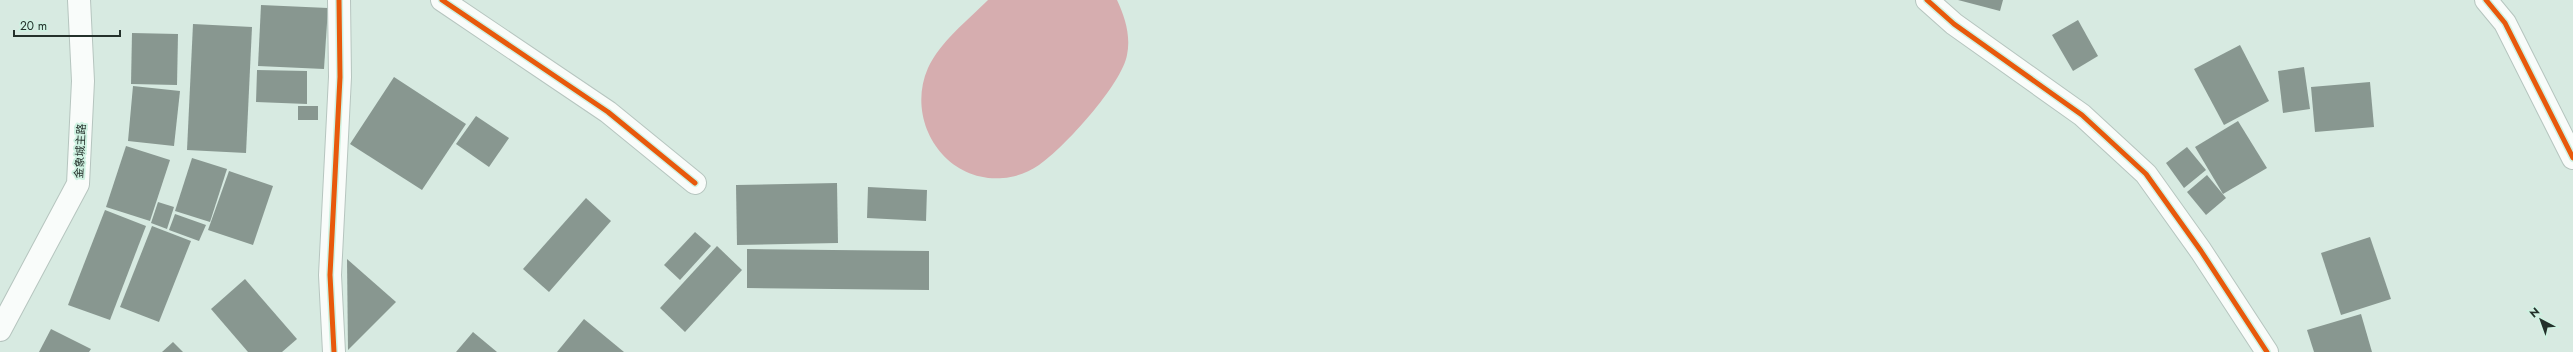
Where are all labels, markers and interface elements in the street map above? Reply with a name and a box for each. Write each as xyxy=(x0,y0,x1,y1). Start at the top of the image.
scale bar xyxy=(14,12,120,38)
text: 20 m xyxy=(20,17,47,35)
street label: 金象城主路 xyxy=(71,123,89,179)
north arrow xyxy=(2521,300,2561,340)
text: N xyxy=(2526,304,2543,321)

